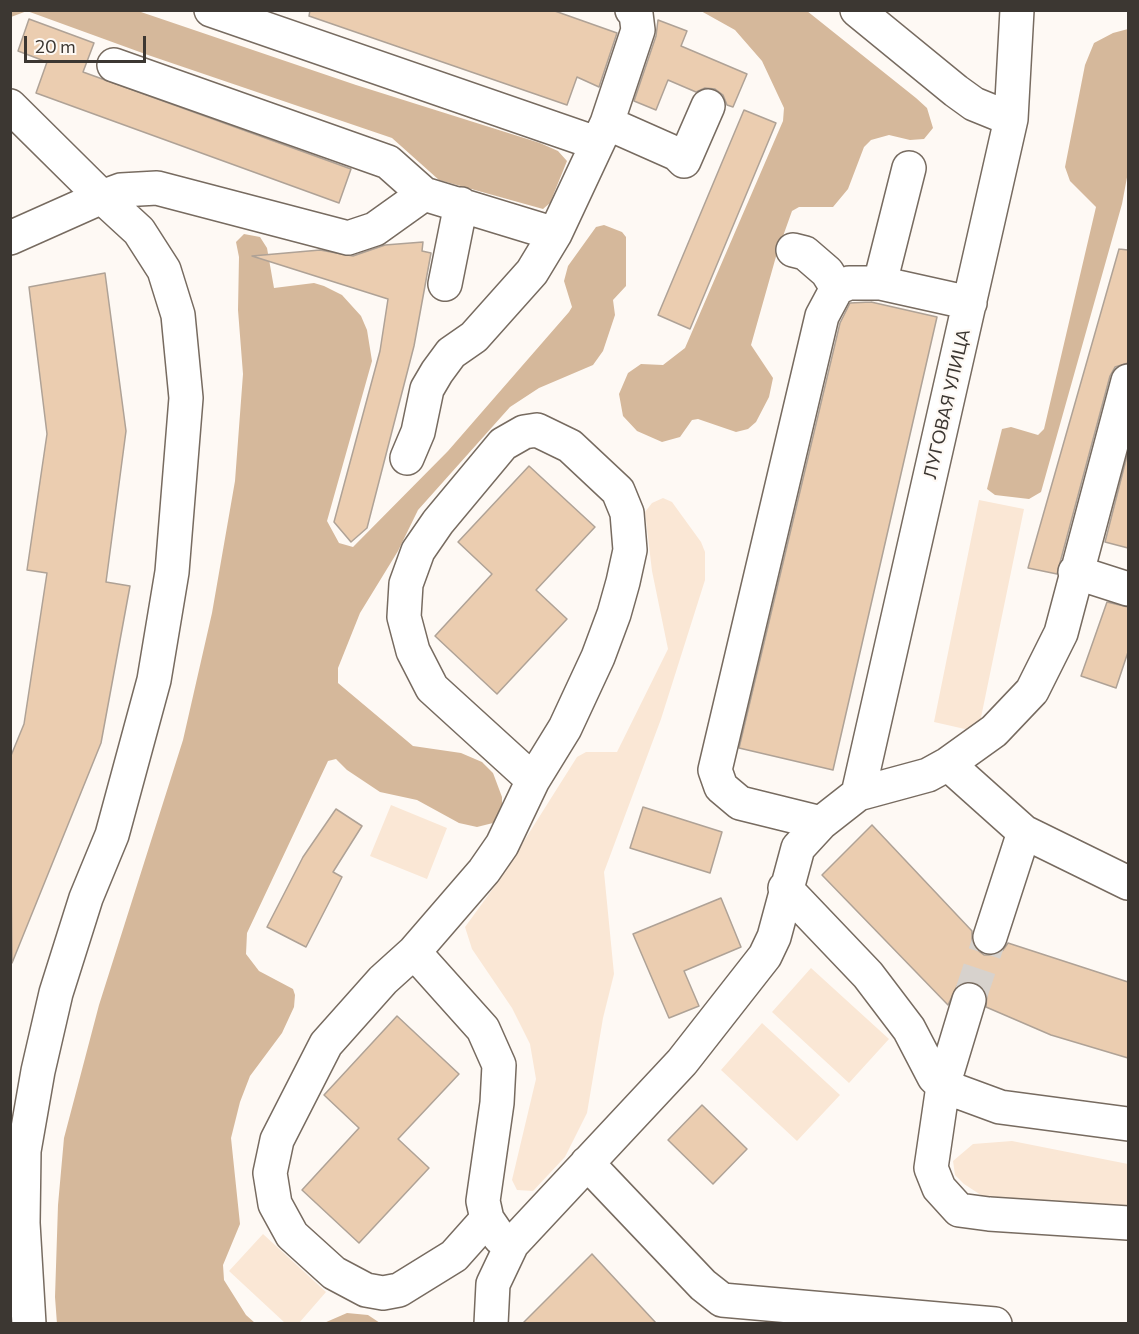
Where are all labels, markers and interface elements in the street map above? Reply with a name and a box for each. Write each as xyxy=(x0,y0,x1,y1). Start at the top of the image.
scale bar xyxy=(27,24,148,62)
text: 20 m xyxy=(35,35,76,57)
street label: ЛУГОВАЯ УЛИЦА xyxy=(919,327,975,481)

